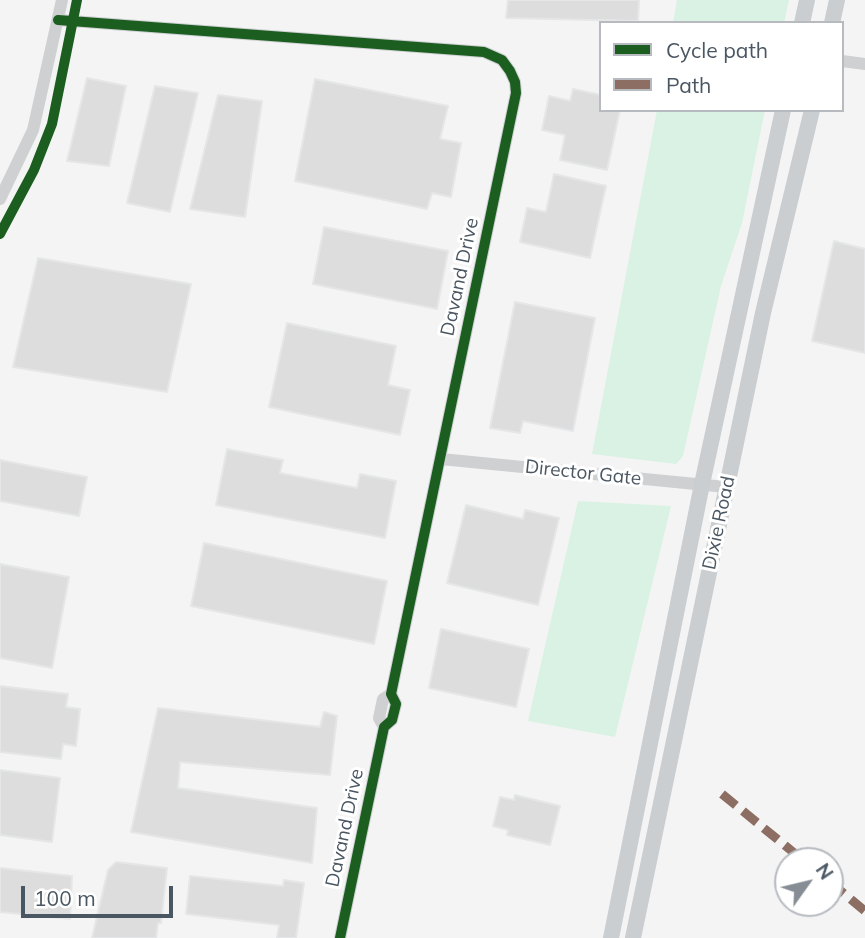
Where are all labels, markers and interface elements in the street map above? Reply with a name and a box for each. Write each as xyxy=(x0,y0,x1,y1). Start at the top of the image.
legend xyxy=(599,21,844,112)
text: Cycle path xyxy=(666,37,768,63)
text: Path xyxy=(666,72,711,98)
street label: Davand Drive xyxy=(436,216,484,338)
street label: Director Gate xyxy=(524,456,642,490)
street label: Dixie Road xyxy=(698,474,740,572)
street label: Davand Drive xyxy=(321,767,369,889)
north arrow xyxy=(774,847,844,917)
text: N xyxy=(811,859,839,884)
scale bar xyxy=(24,872,177,916)
text: 100 m xyxy=(34,885,96,911)

